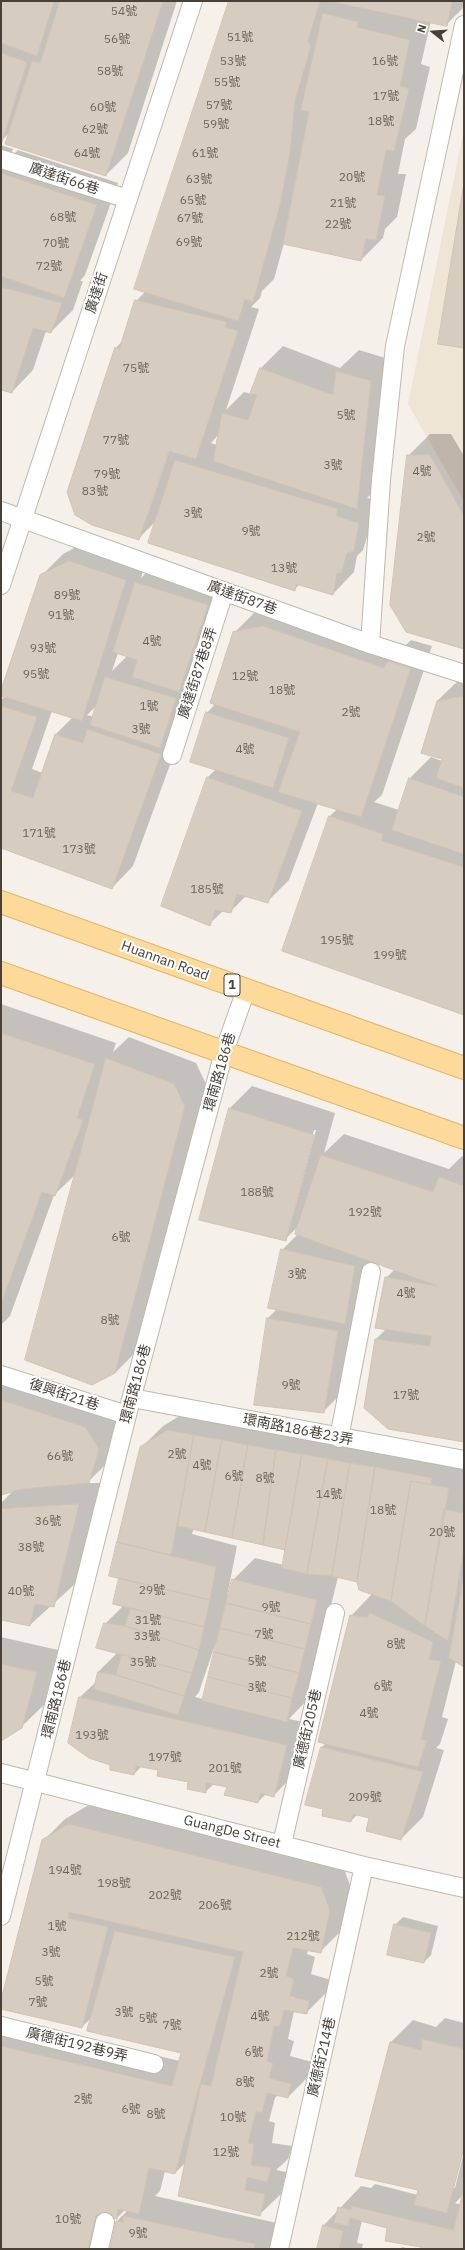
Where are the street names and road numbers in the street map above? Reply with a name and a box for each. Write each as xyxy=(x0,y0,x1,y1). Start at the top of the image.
street label: 廣達街66巷 xyxy=(27,160,101,198)
street label: 廣達街 xyxy=(83,270,111,316)
street label: 廣達街87巷 xyxy=(205,578,279,618)
street label: 廣達街87巷8弄 xyxy=(175,625,221,721)
street label: Huannan Road xyxy=(119,937,211,985)
road number: 1 xyxy=(224,974,240,996)
street label: 環南路186巷 xyxy=(201,1031,239,1113)
street label: 環南路186巷 xyxy=(117,1343,155,1425)
street label: 復興街21巷 xyxy=(27,1376,101,1414)
street label: 環南路186巷23弄 xyxy=(241,1411,355,1449)
street label: 環南路186巷 xyxy=(39,1658,75,1740)
street label: 廣德街205巷 xyxy=(291,1688,325,1770)
street label: GuangDe Street xyxy=(182,1812,282,1852)
street label: 廣德街214巷 xyxy=(305,2016,339,2098)
street label: 廣德街192巷9弄 xyxy=(25,2024,129,2066)

